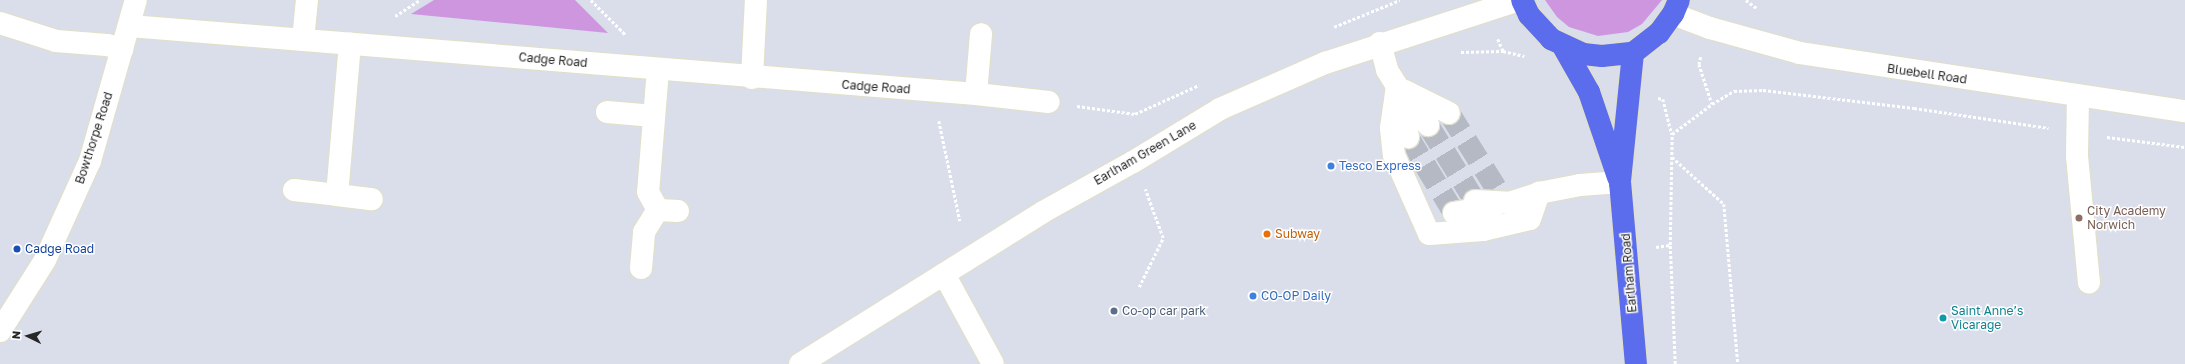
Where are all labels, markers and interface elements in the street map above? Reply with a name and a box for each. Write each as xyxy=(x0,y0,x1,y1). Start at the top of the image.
street label: Cadge Road xyxy=(518,50,588,70)
street label: Bluebell Road xyxy=(1886,61,1968,87)
street label: Cadge Road xyxy=(841,77,911,97)
street label: Bowthorpe Road xyxy=(72,90,116,186)
street label: Earlham Green Lane xyxy=(1091,118,1199,188)
place label: Tesco Express xyxy=(1339,159,1421,173)
marker: Tesco Express xyxy=(1326,161,1336,171)
place label: City Academy Norwich xyxy=(2087,204,2166,232)
marker: City Academy Norwich xyxy=(2074,213,2084,223)
place label: Subway xyxy=(1275,227,1320,241)
marker: Subway xyxy=(1262,229,1272,239)
street label: Earlham Road xyxy=(1618,233,1640,313)
place label: Cadge Road xyxy=(25,242,94,256)
marker: Cadge Road xyxy=(12,244,22,254)
place label: CO-OP Daily xyxy=(1261,289,1331,303)
marker: CO-OP Daily xyxy=(1248,291,1258,301)
place label: Co-op car park xyxy=(1122,304,1206,318)
place label: Saint Anne’s Vicarage xyxy=(1951,304,2023,332)
marker: Co-op car park xyxy=(1109,306,1119,316)
marker: Saint Anne’s Vicarage xyxy=(1938,313,1948,323)
north arrow xyxy=(8,316,48,356)
text: N xyxy=(9,330,22,340)

